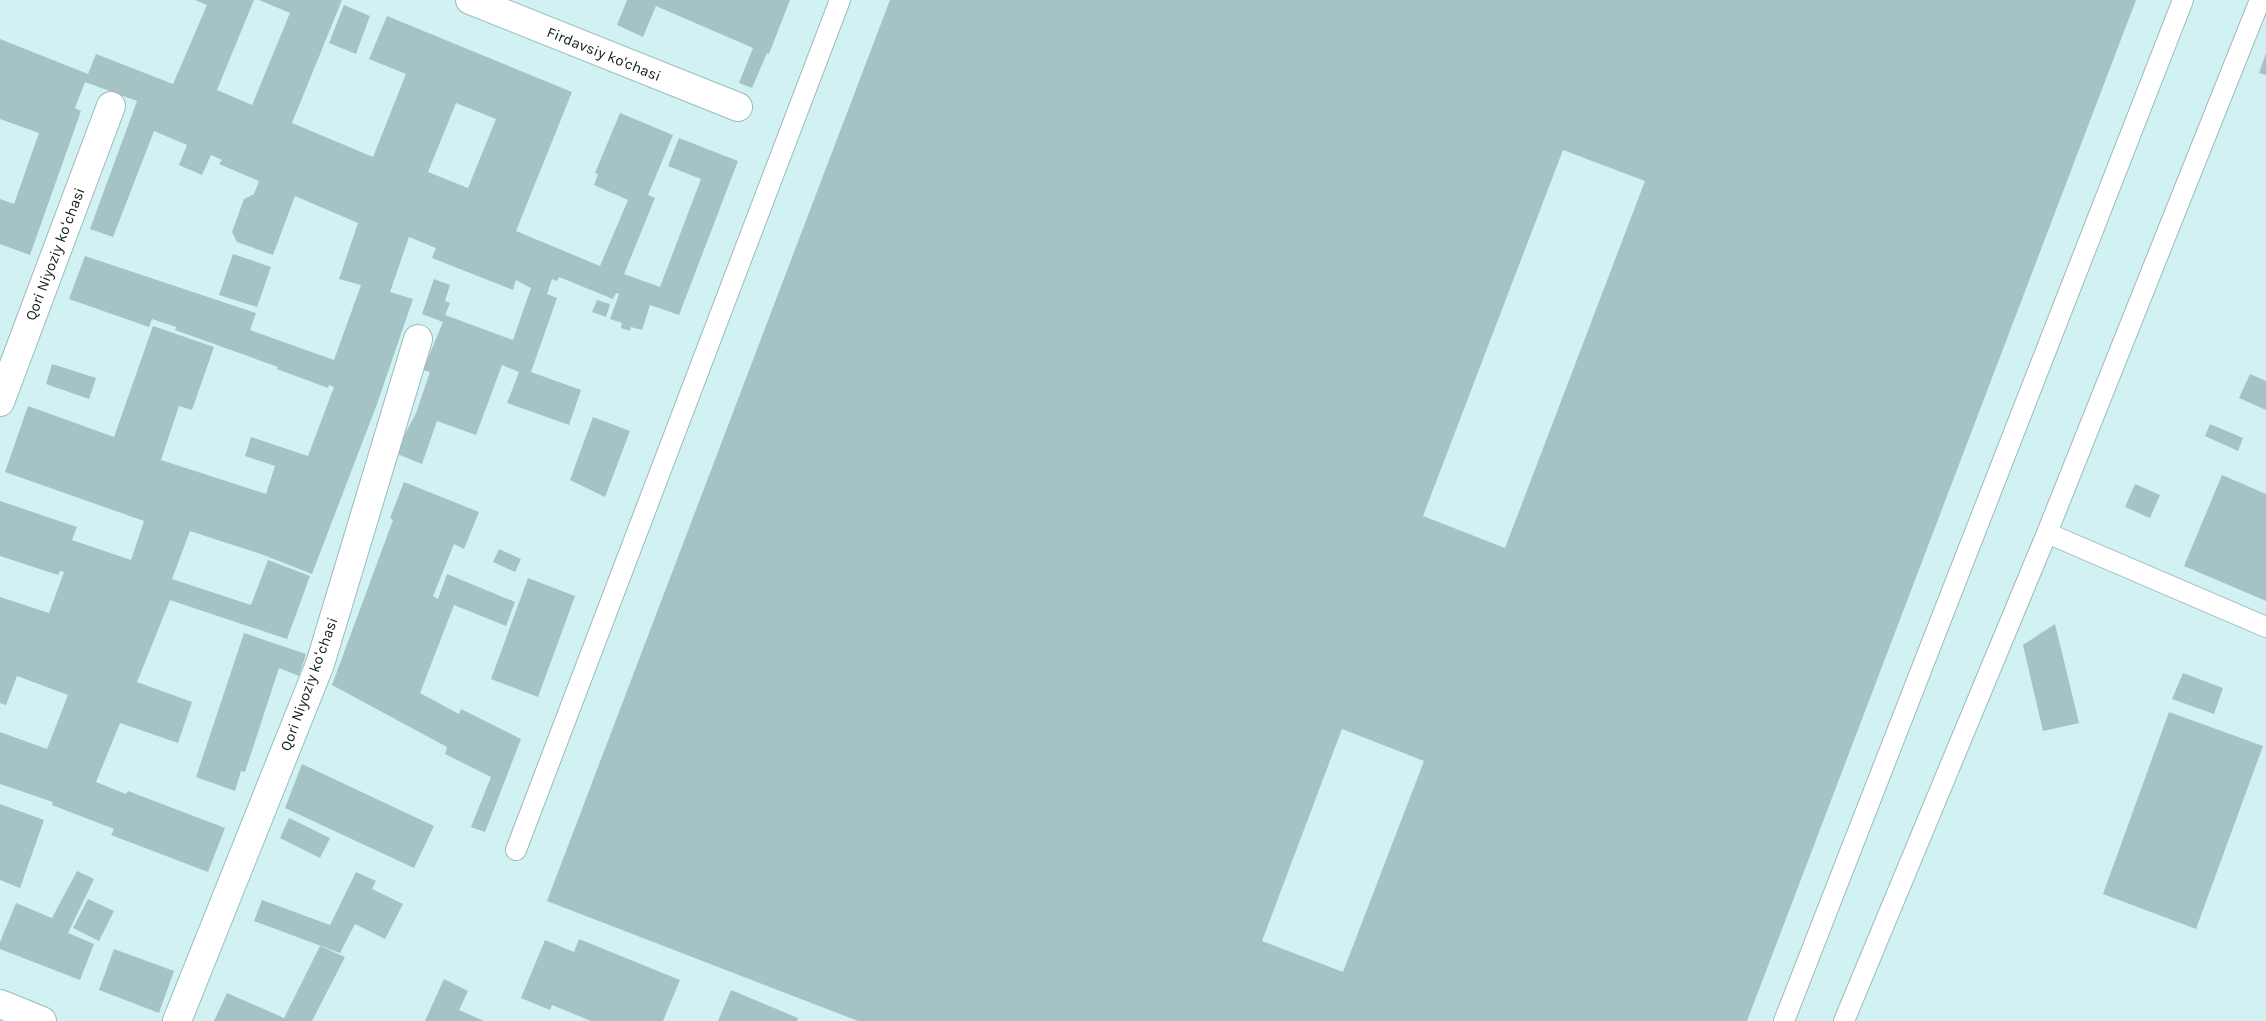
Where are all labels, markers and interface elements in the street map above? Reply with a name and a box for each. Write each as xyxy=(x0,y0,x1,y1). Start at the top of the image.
street label: Firdavsiy ko'chasi xyxy=(544,23,664,85)
street label: Qori Niyoziy koʻchasi xyxy=(21,185,89,323)
street label: Qori Niyoziy koʻchasi xyxy=(276,615,342,753)

